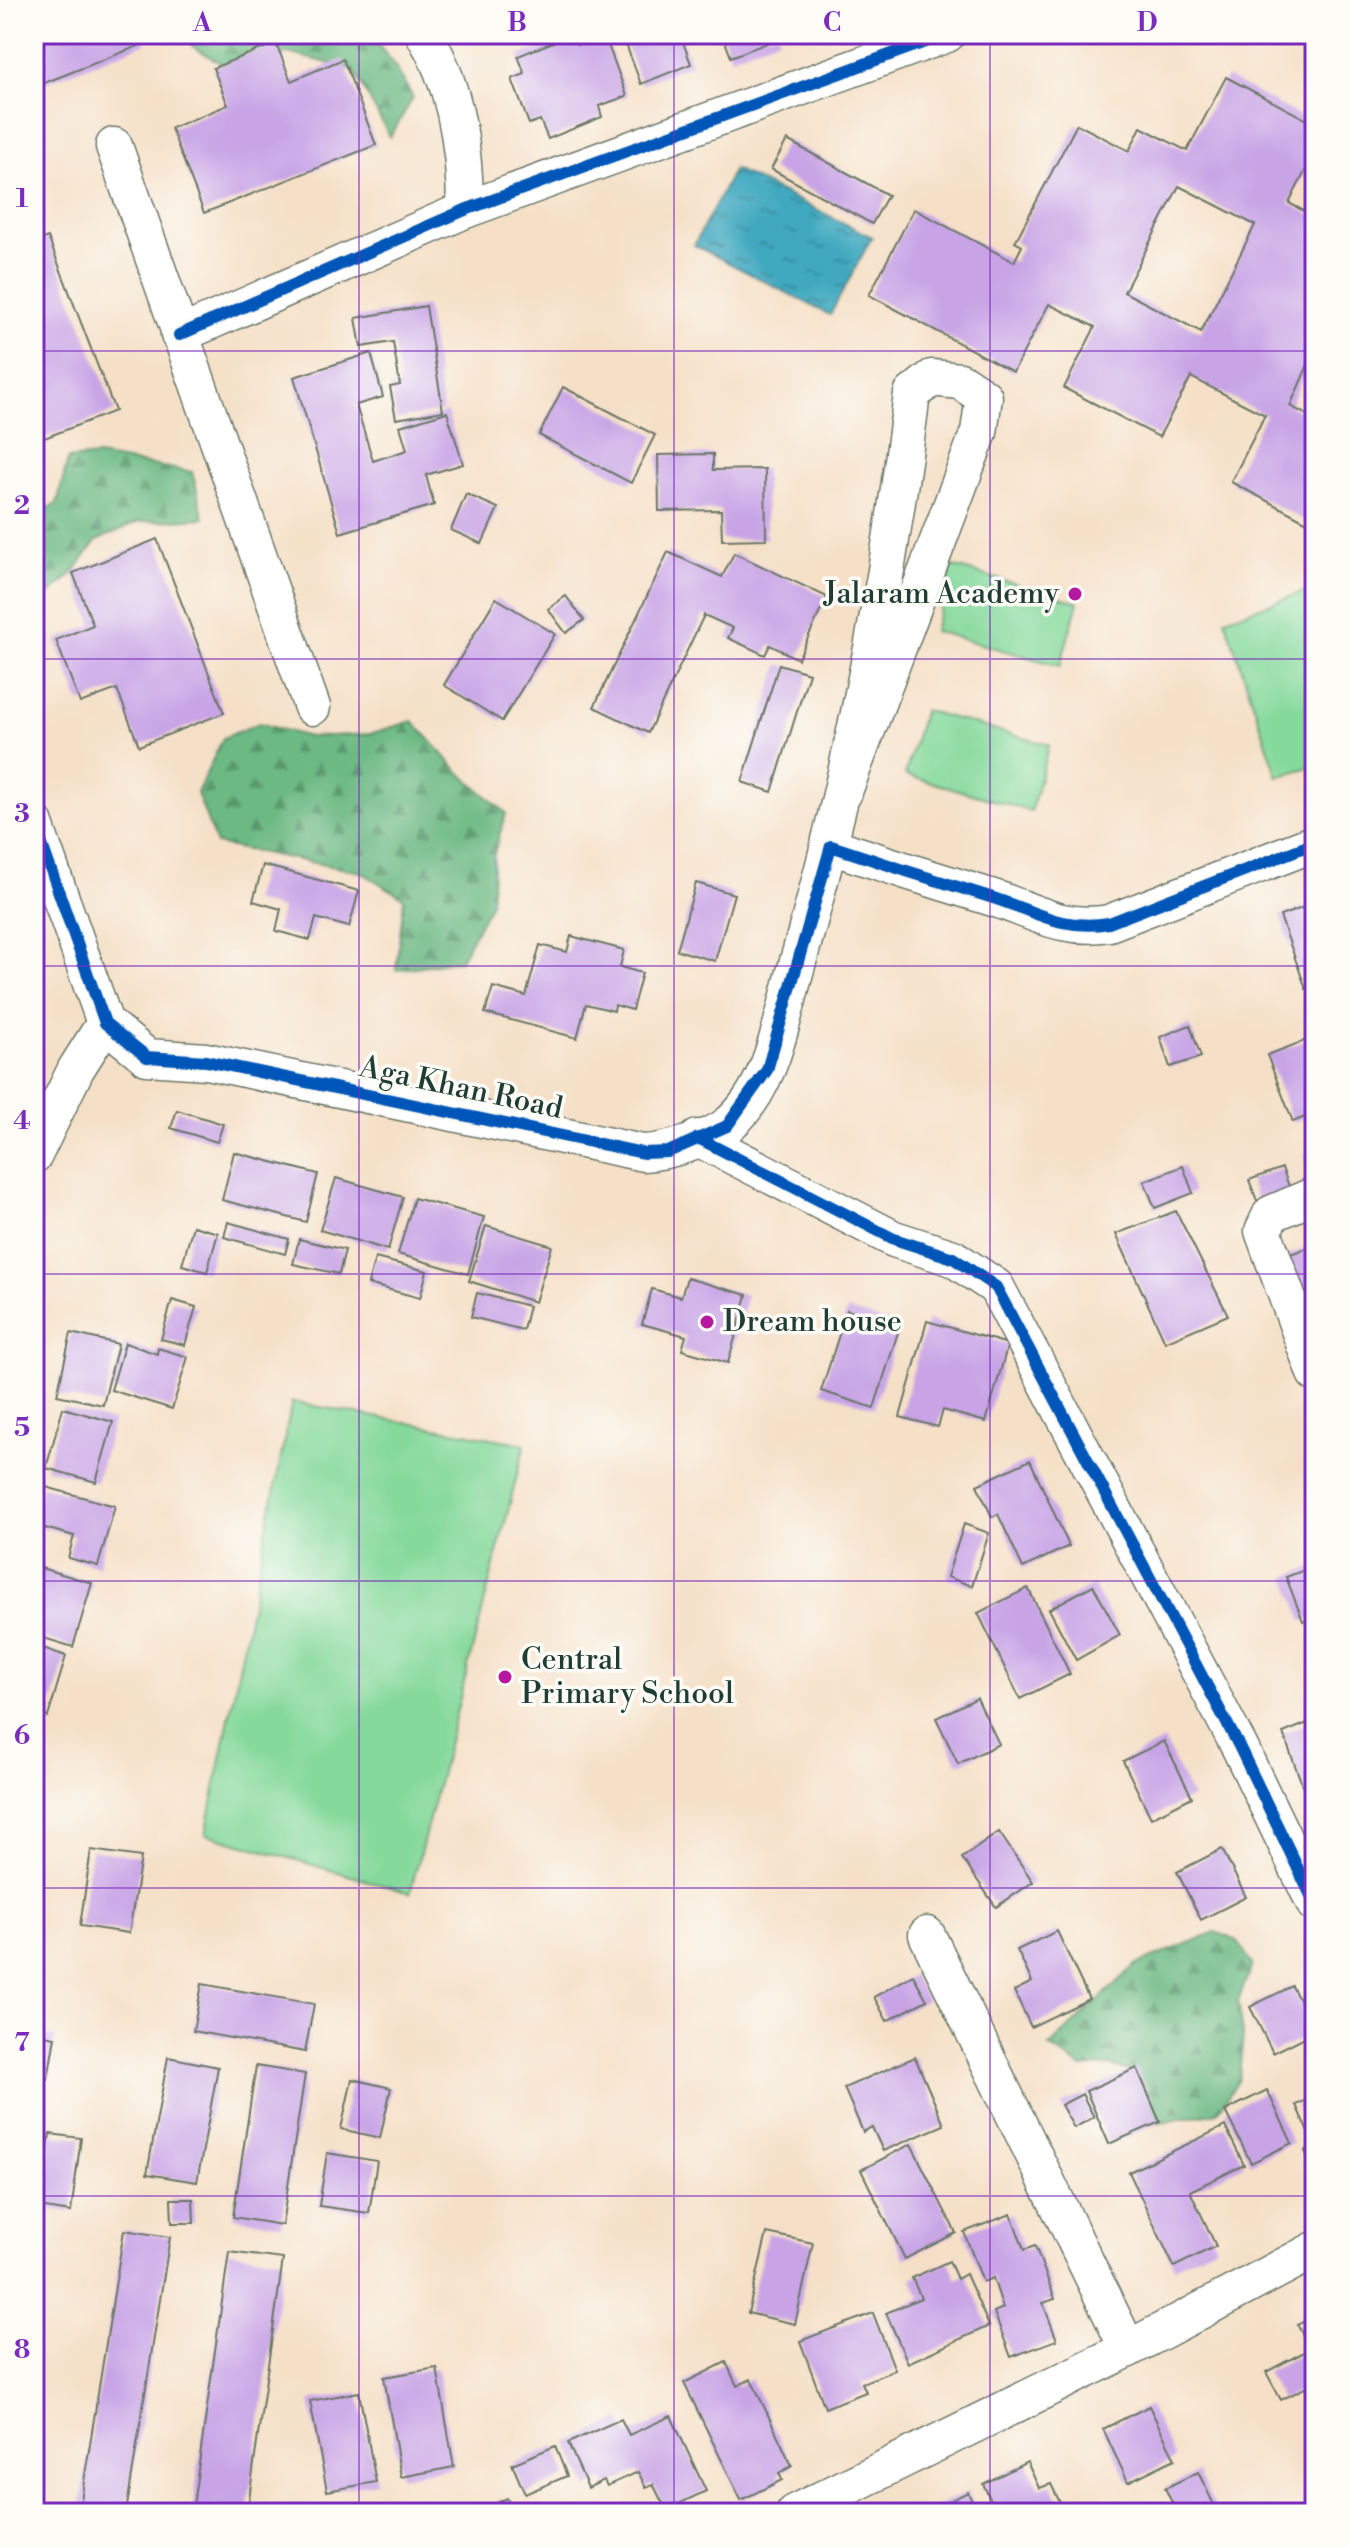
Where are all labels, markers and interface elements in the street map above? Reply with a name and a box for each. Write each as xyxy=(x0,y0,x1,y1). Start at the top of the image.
text: A xyxy=(192,7,212,39)
text: B xyxy=(507,7,527,39)
text: C xyxy=(823,7,841,39)
text: D xyxy=(1137,7,1157,39)
text: 1 xyxy=(16,183,29,215)
text: 2 xyxy=(14,490,30,522)
place label: Jalaram Academy xyxy=(823,575,1059,613)
marker: Jalaram Academy xyxy=(1066,585,1084,603)
text: 3 xyxy=(14,798,30,830)
street label: Aga Khan Road xyxy=(355,1048,566,1128)
text: 4 xyxy=(13,1105,31,1137)
place label: Dream house xyxy=(723,1303,902,1341)
marker: Dream house xyxy=(698,1313,716,1331)
text: 5 xyxy=(14,1412,30,1444)
place label: Central Primary School xyxy=(521,1641,734,1713)
marker: Central Primary School xyxy=(496,1668,514,1686)
text: 6 xyxy=(14,1720,30,1752)
text: 7 xyxy=(14,2027,30,2059)
text: 8 xyxy=(14,2334,30,2366)

